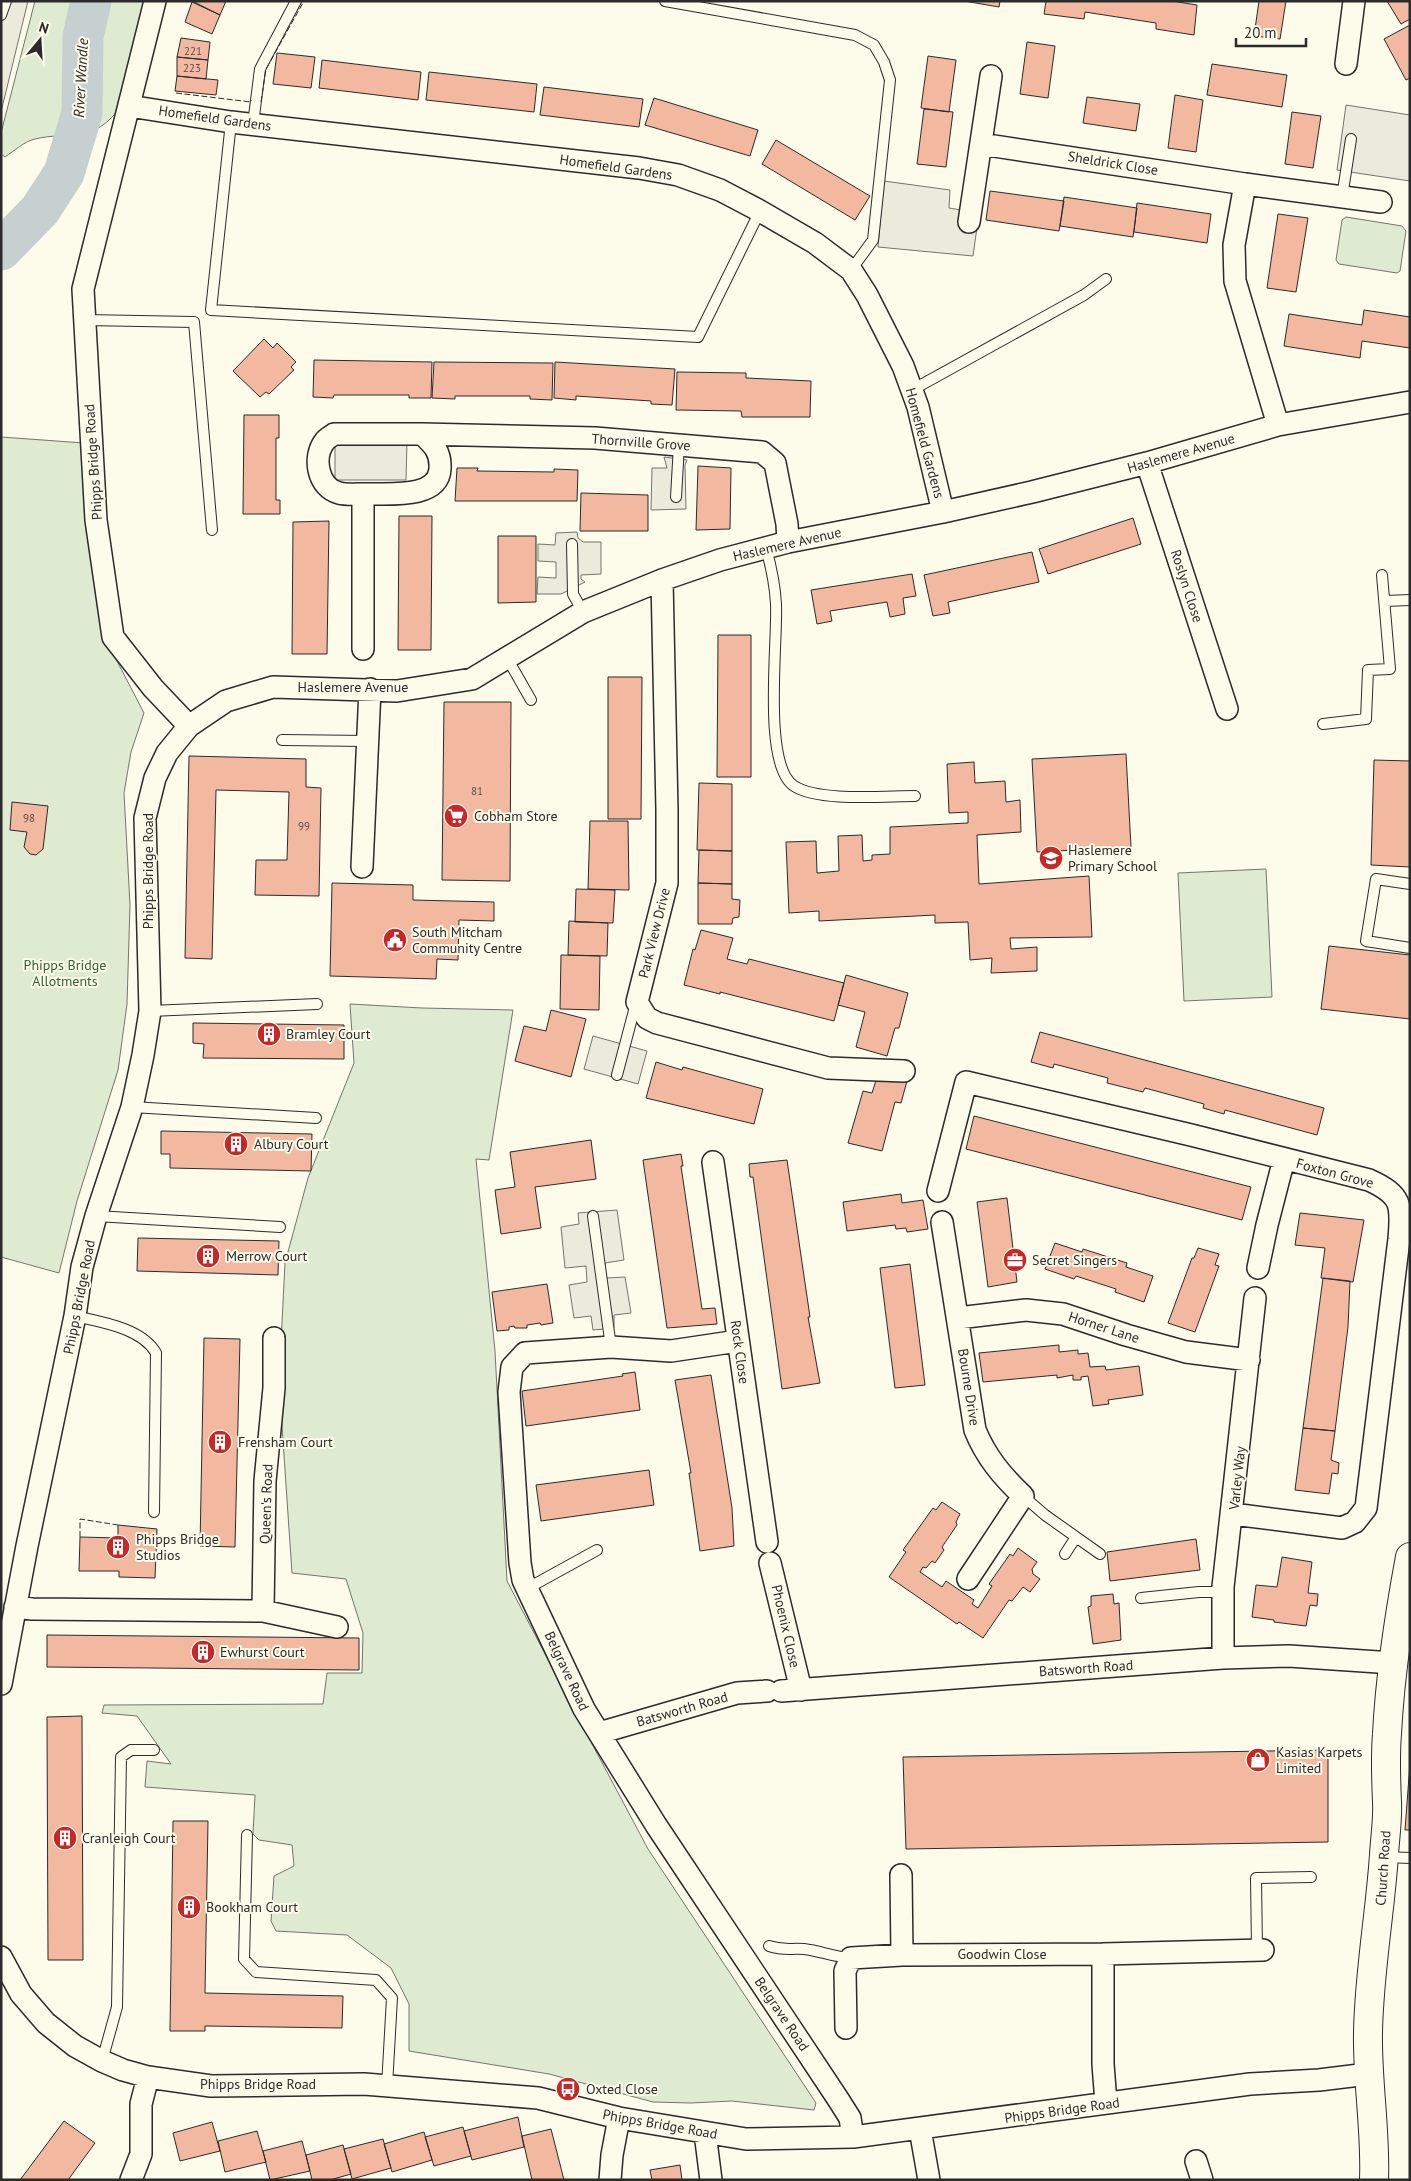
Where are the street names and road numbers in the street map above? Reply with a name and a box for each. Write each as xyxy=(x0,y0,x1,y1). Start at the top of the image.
street label: Homefield Gardens xyxy=(157,101,273,135)
street label: Sheldrick Close xyxy=(1067,147,1159,179)
street label: Homefield Gardens xyxy=(558,150,674,184)
street label: Homefield Gardens xyxy=(902,386,948,500)
street label: Phipps Bridge Road xyxy=(80,403,106,521)
street label: Haslemere Avenue xyxy=(1125,429,1237,477)
street label: Thornville Grove xyxy=(591,430,691,454)
street label: Haslemere Avenue xyxy=(731,523,843,565)
street label: Roslyn Close xyxy=(1167,547,1207,625)
street label: Haslemere Avenue xyxy=(298,678,408,696)
street label: Phipps Bridge Road xyxy=(139,813,157,929)
street label: Park View Drive xyxy=(634,886,674,980)
street label: Foxton Grove xyxy=(1294,1154,1376,1192)
street label: Phipps Bridge Road xyxy=(59,1238,99,1356)
street label: Horner Lane xyxy=(1066,1307,1142,1347)
street label: Rock Close xyxy=(727,1319,753,1385)
street label: Bourne Drive xyxy=(954,1347,984,1427)
street label: Varley Way xyxy=(1225,1445,1249,1512)
street label: Queen's Road xyxy=(256,1464,276,1544)
street label: Phoenix Close xyxy=(768,1583,804,1669)
street label: Belgrave Road xyxy=(541,1628,593,1714)
street label: Batsworth Road xyxy=(1038,1656,1134,1680)
street label: Batsworth Road xyxy=(634,1687,730,1731)
street label: Church Road xyxy=(1371,1830,1395,1906)
street label: Goodwin Close xyxy=(957,1945,1047,1963)
street label: Belgrave Road xyxy=(751,1973,813,2055)
street label: Phipps Bridge Road xyxy=(200,2075,316,2093)
street label: Phipps Bridge Road xyxy=(1003,2093,1121,2127)
street label: Phipps Bridge Road xyxy=(601,2105,719,2143)

